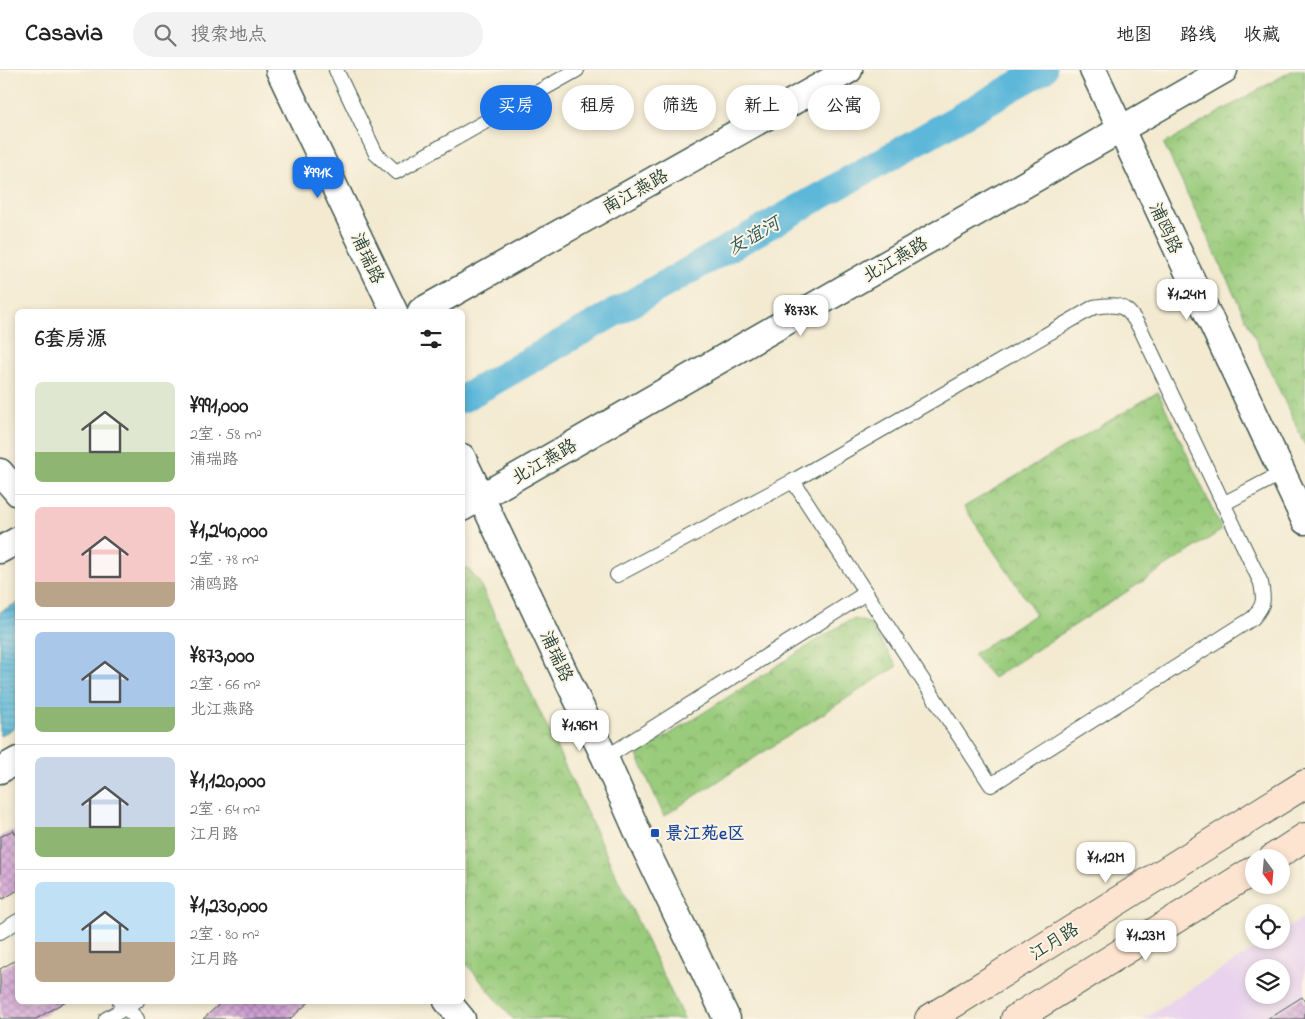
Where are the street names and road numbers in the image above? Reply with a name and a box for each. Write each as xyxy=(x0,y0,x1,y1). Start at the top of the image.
street label: 南江燕路 xyxy=(598,164,674,222)
street label: 浦鸥路 xyxy=(1141,199,1187,259)
street label: 浦瑞路 xyxy=(343,229,389,289)
street label: 北江燕路 xyxy=(858,231,934,290)
street label: 北江燕路 xyxy=(507,433,583,492)
street label: 浦瑞路 xyxy=(532,627,578,687)
street label: 江月路 xyxy=(1025,917,1085,968)

